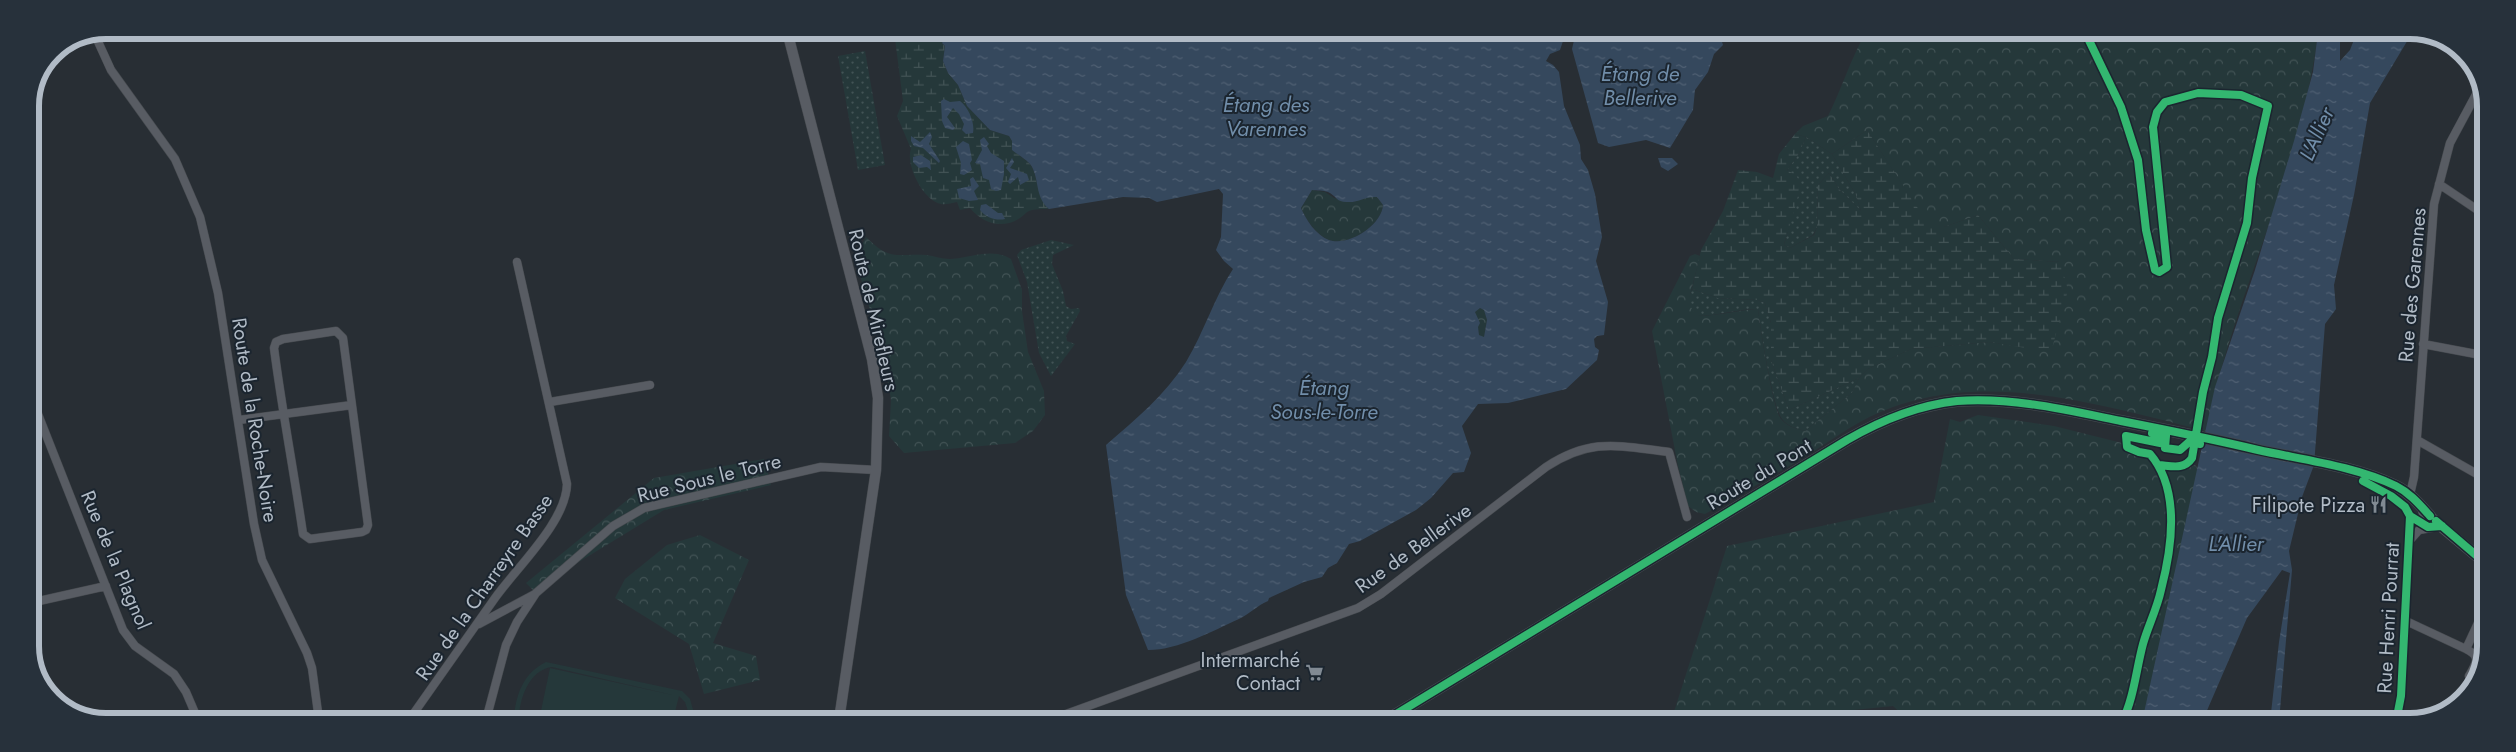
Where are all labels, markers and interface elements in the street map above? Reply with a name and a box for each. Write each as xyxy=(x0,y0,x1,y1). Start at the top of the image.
water label: Étang de Bellerive xyxy=(1601,59,1680,113)
water label: Étang des Varennes xyxy=(1223,90,1310,144)
water label: L'Allier xyxy=(2292,102,2342,165)
street label: Rue des Garennes xyxy=(2391,207,2434,364)
street label: Route de Mirefleurs xyxy=(841,226,906,394)
street label: Route de la Roche-Noire xyxy=(224,316,285,524)
water label: Étang Sous-le-Torre xyxy=(1270,373,1378,427)
street label: Route du Pont xyxy=(1701,431,1818,517)
street label: Rue Sous le Torre xyxy=(634,447,784,510)
street label: Rue de la Plagnol xyxy=(73,486,158,634)
street label: Rue de la Charreyre Basse xyxy=(409,488,560,687)
place label: Filipote Pizza xyxy=(2252,491,2365,520)
restaurant icon: Filipote Pizza xyxy=(2369,495,2389,515)
street label: Rue de Bellerive xyxy=(1349,496,1477,601)
water label: L'Allier xyxy=(2208,529,2265,559)
street label: Rue Henri Pourrat xyxy=(2370,542,2407,694)
place label: Intermarché Contact xyxy=(1201,646,1300,698)
supermarket icon: Intermarché Contact xyxy=(1304,662,1324,682)

